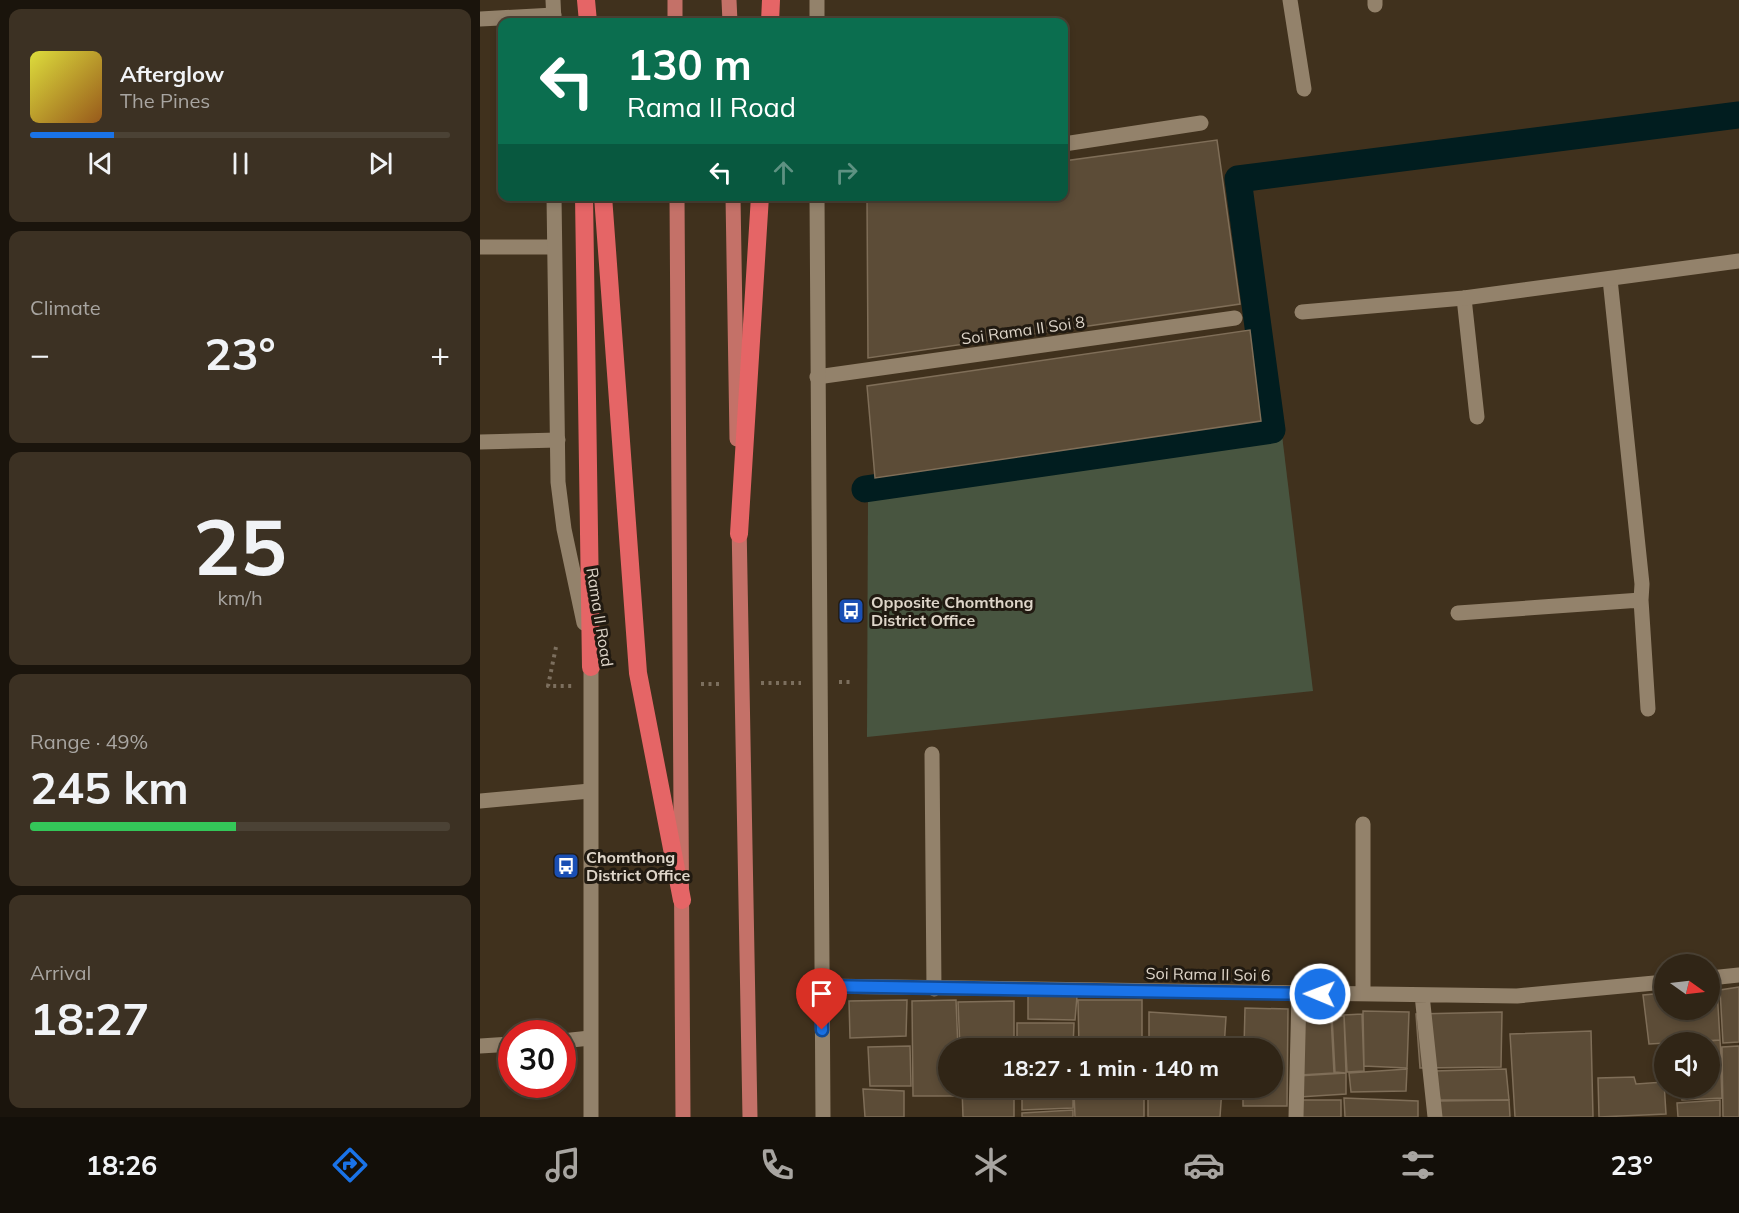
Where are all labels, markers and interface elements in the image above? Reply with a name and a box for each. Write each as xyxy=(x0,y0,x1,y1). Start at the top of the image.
text: 130 m xyxy=(627,38,752,91)
icon: left xyxy=(528,42,606,120)
text: Afterglow xyxy=(120,60,224,88)
text: The Pines xyxy=(120,88,210,113)
text: Rama II Road xyxy=(627,90,796,124)
icon: previous xyxy=(84,147,117,180)
icon: pause xyxy=(224,147,257,180)
icon: next xyxy=(364,147,397,180)
icon: left xyxy=(704,156,737,189)
icon: ahead xyxy=(767,156,800,189)
icon: right xyxy=(830,156,863,189)
text: Climate xyxy=(30,295,101,320)
street label: Soi Rama II Soi 8 xyxy=(960,311,1086,349)
text: 23° xyxy=(204,325,276,381)
text: − xyxy=(30,333,50,374)
text: + xyxy=(430,333,450,374)
text: 25 xyxy=(193,497,287,595)
street label: Rama II Road xyxy=(582,566,618,668)
text: km/h xyxy=(217,585,263,610)
place label: Opposite Chomthong District Office xyxy=(871,592,1034,630)
bus stop icon: Opposite Chomthong District Office xyxy=(836,596,866,626)
text: Range · 49% xyxy=(30,729,148,754)
text: 245 km xyxy=(30,759,189,815)
place label: Chomthong District Office xyxy=(586,847,690,885)
bus stop icon: Chomthong District Office xyxy=(551,851,581,881)
north arrow xyxy=(1654,954,1720,1020)
map controls xyxy=(1654,954,1720,1098)
text: Arrival xyxy=(30,960,91,985)
position arrow xyxy=(1288,962,1352,1026)
street label: Soi Rama II Soi 6 xyxy=(1145,963,1271,985)
pin xyxy=(796,968,847,1030)
icon: arrive xyxy=(805,977,838,1010)
text: 18:27 xyxy=(30,990,149,1046)
speed limit sign: 30 xyxy=(498,1020,576,1098)
button: sound xyxy=(1654,1032,1720,1098)
text: 18:27 · 1 min · 140 m xyxy=(1002,1054,1219,1082)
icon: directions xyxy=(329,1144,371,1186)
icon: music xyxy=(542,1144,584,1186)
icon: phone xyxy=(756,1144,798,1186)
icon: climate xyxy=(970,1144,1012,1186)
icon: car xyxy=(1183,1144,1225,1186)
icon: filters xyxy=(1397,1144,1439,1186)
text: 18:26 xyxy=(86,1148,157,1182)
text: 23° xyxy=(1610,1148,1653,1182)

